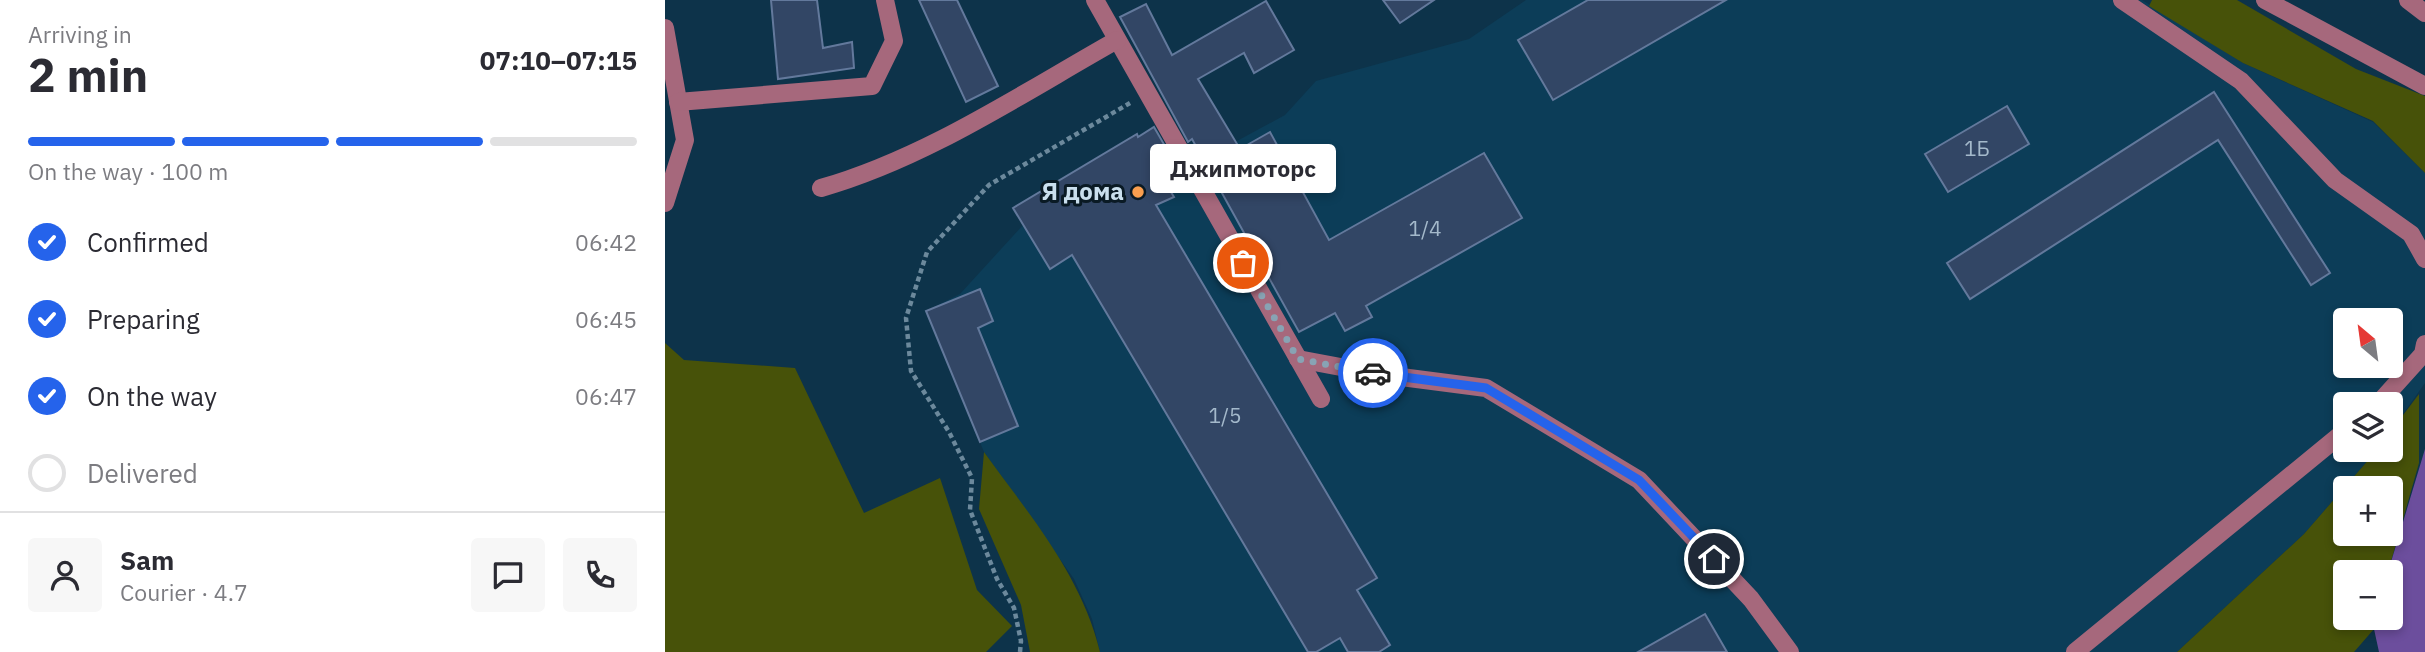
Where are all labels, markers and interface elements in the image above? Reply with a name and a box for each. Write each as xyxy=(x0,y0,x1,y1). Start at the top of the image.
text: Arriving in xyxy=(28,19,132,49)
text: 07:10–07:15 xyxy=(480,43,637,77)
text: 2 min xyxy=(28,45,148,105)
house number: 1Б xyxy=(1964,134,1990,162)
callout: Джипмоторс xyxy=(1150,144,1336,193)
text: Джипмоторс xyxy=(1170,153,1316,183)
text: On the way · 100 m xyxy=(28,156,228,186)
place label: Я дома xyxy=(1042,175,1124,207)
marker: Я дома xyxy=(1130,184,1146,200)
house number: 1/4 xyxy=(1408,214,1442,242)
icon: check xyxy=(28,223,66,261)
text: Confirmed xyxy=(87,225,209,259)
text: 06:42 xyxy=(575,227,637,257)
pin xyxy=(1213,233,1273,293)
icon: bag xyxy=(1224,244,1262,282)
icon: check xyxy=(28,300,66,338)
text: Preparing xyxy=(87,302,200,336)
text: 06:45 xyxy=(575,304,637,334)
north arrow xyxy=(2333,308,2403,378)
map controls xyxy=(2333,308,2403,630)
courier xyxy=(1338,338,1408,408)
icon: car xyxy=(1354,354,1392,392)
icon: check xyxy=(28,377,66,415)
text: On the way xyxy=(87,379,217,413)
text: 06:47 xyxy=(575,381,637,411)
button: layers xyxy=(2333,392,2403,462)
house number: 1/5 xyxy=(1208,401,1242,429)
text: Delivered xyxy=(87,456,198,490)
button: + xyxy=(2333,476,2403,546)
pin xyxy=(1684,529,1744,589)
button: person xyxy=(28,538,102,612)
button: chat xyxy=(471,538,545,612)
button: phone xyxy=(563,538,637,612)
icon: home xyxy=(1695,540,1733,578)
text: Sam xyxy=(120,543,174,577)
button: − xyxy=(2333,560,2403,630)
text: Courier · 4.7 xyxy=(120,577,248,607)

